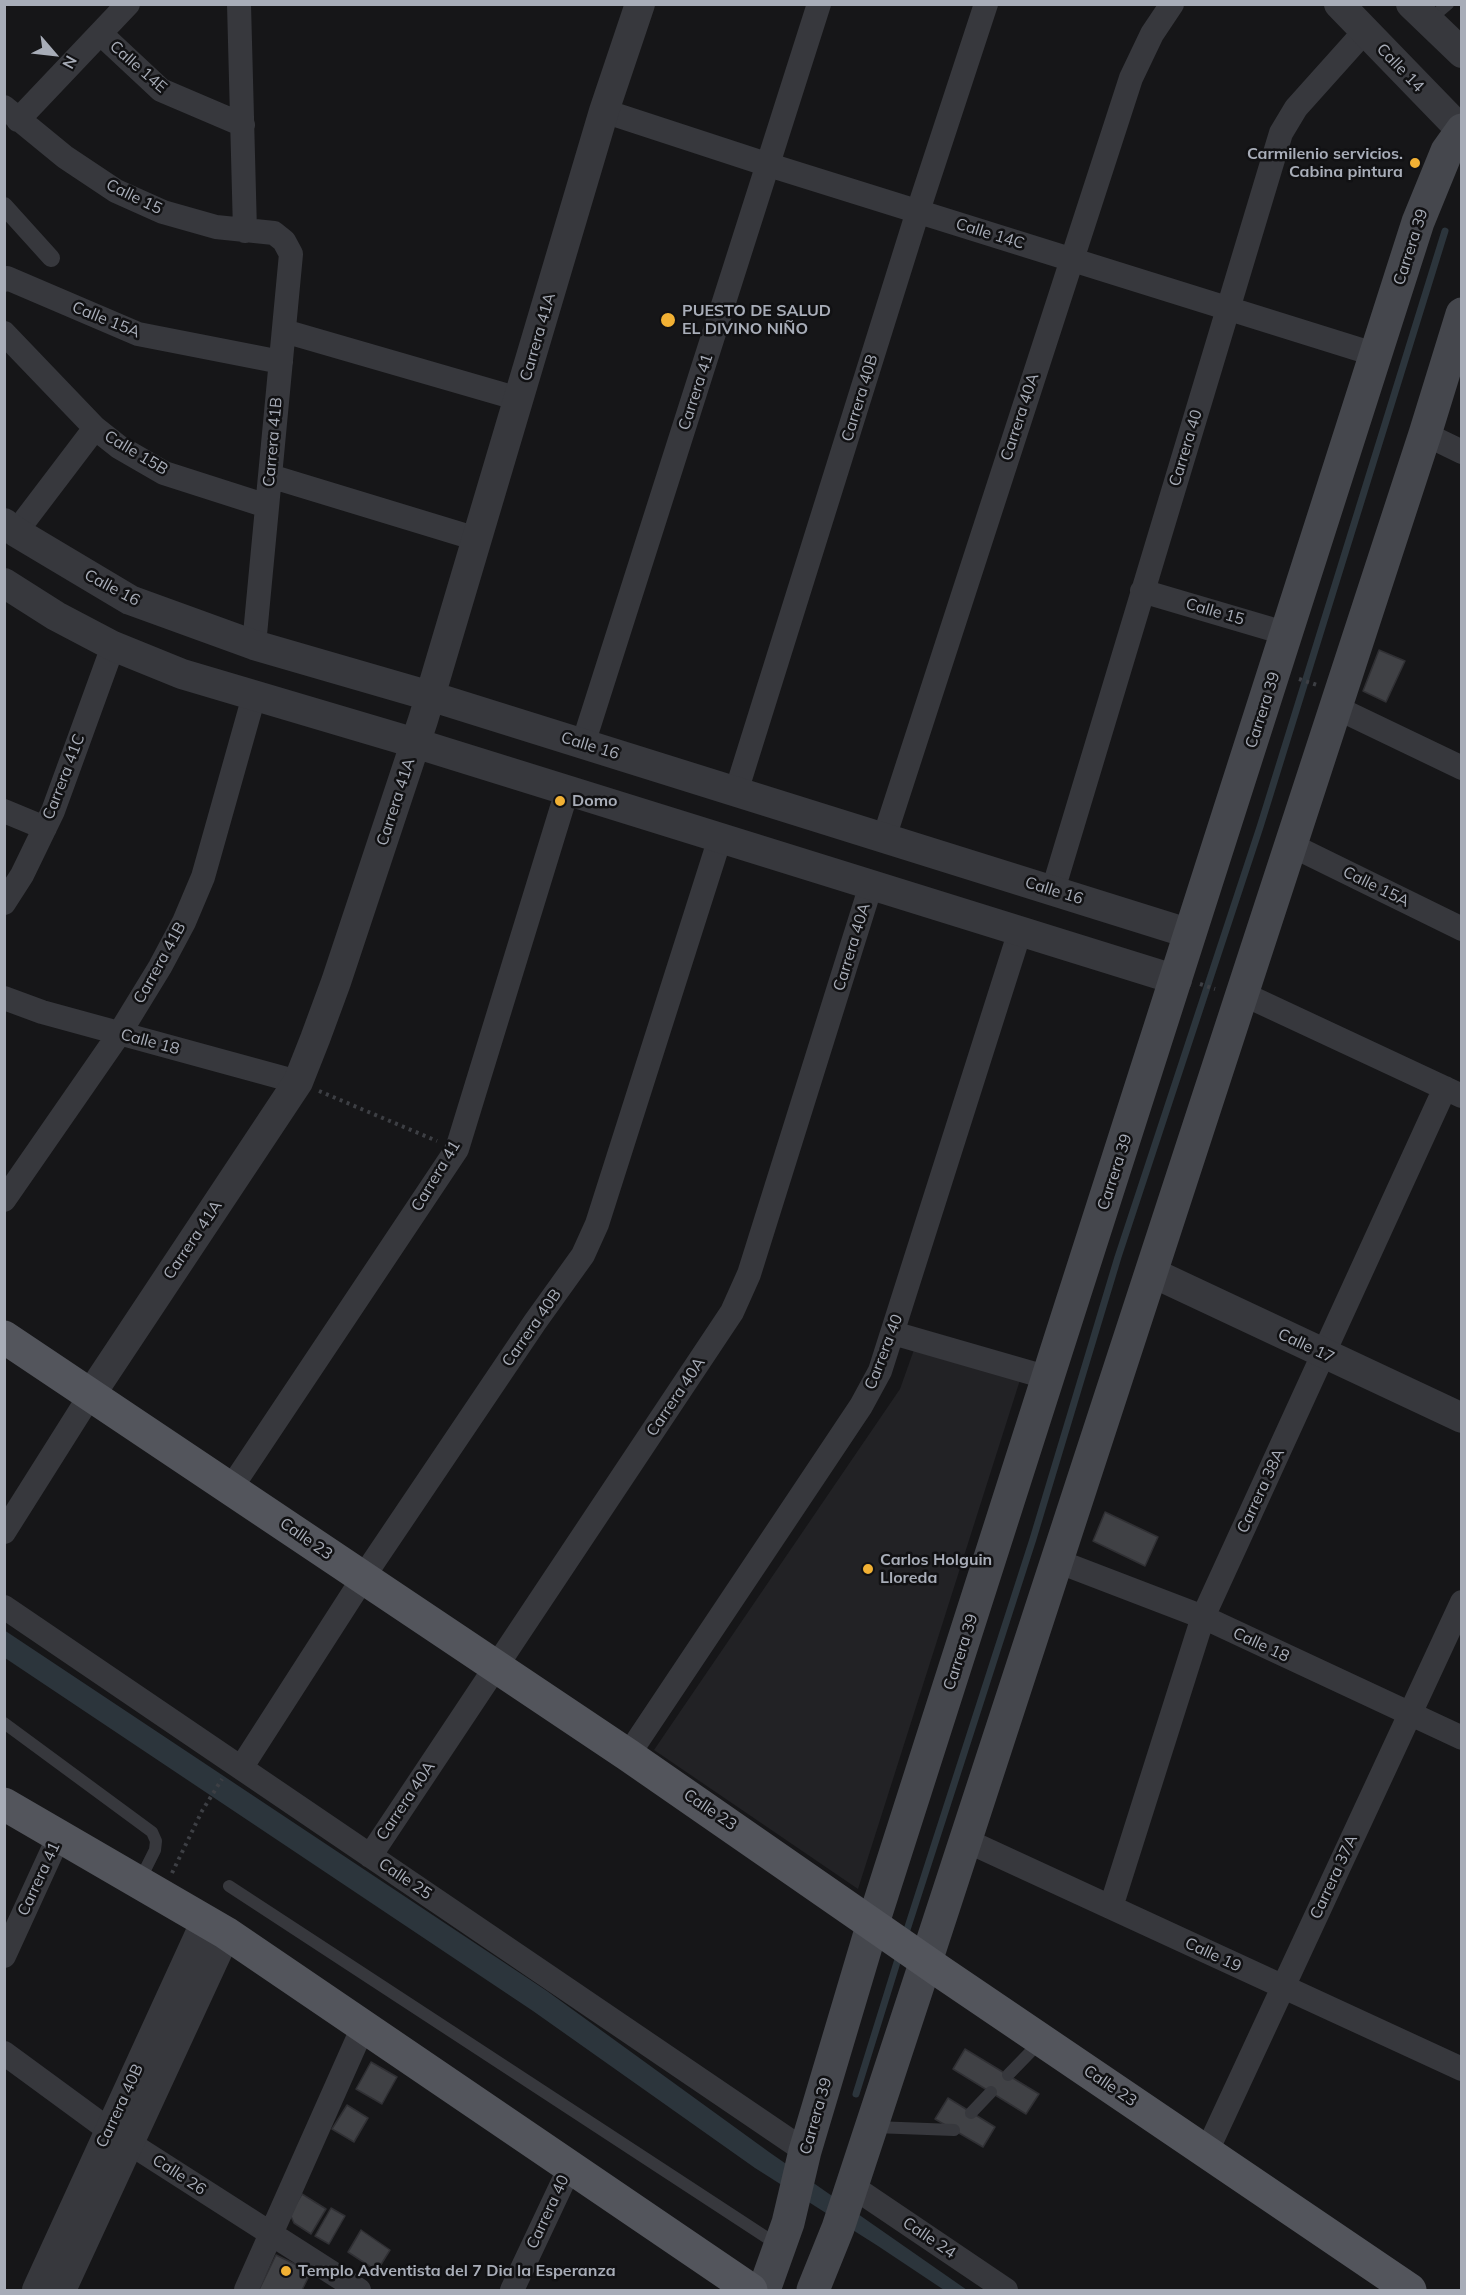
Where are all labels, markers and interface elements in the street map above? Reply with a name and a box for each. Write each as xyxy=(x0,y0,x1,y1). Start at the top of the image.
north arrow xyxy=(24,24,84,84)
street label: Calle 14E xyxy=(106,37,170,97)
street label: Calle 14 xyxy=(1372,40,1428,96)
text: N xyxy=(58,52,82,72)
place label: Carmilenio servicios. Cabina pintura xyxy=(1247,144,1403,182)
marker: Carmilenio servicios. Cabina pintura xyxy=(1408,156,1422,170)
street label: Calle 15 xyxy=(103,175,165,219)
street label: Carrera 39 xyxy=(1390,206,1432,288)
street label: Calle 14C xyxy=(953,214,1027,254)
street label: Carrera 41A xyxy=(516,291,560,383)
street label: Calle 15A xyxy=(69,298,143,342)
place label: PUESTO DE SALUD EL DIVINO NIÑO xyxy=(682,301,831,339)
marker: PUESTO DE SALUD EL DIVINO NIÑO xyxy=(659,311,677,329)
street label: Carrera 41 xyxy=(675,351,717,433)
street label: Carrera 40B xyxy=(838,352,882,444)
street label: Carrera 40A xyxy=(997,371,1043,463)
street label: Carrera 41B xyxy=(260,396,286,488)
street label: Carrera 40 xyxy=(1165,407,1207,489)
street label: Calle 15B xyxy=(101,427,171,479)
street label: Calle 16 xyxy=(81,565,143,611)
street label: Calle 15 xyxy=(1184,595,1246,629)
street label: Carrera 39 xyxy=(1242,669,1284,751)
street label: Calle 16 xyxy=(559,728,621,764)
street label: Carrera 41C xyxy=(39,731,89,823)
street label: Carrera 41A xyxy=(373,756,419,848)
place label: Domo xyxy=(572,791,618,811)
marker: Domo xyxy=(553,794,567,808)
street label: Calle 15A xyxy=(1340,863,1412,911)
street label: Calle 16 xyxy=(1023,873,1085,909)
street label: Carrera 40A xyxy=(830,901,874,993)
street label: Carrera 41B xyxy=(130,919,190,1007)
street label: Calle 18 xyxy=(119,1025,181,1059)
street label: Carrera 39 xyxy=(1094,1131,1136,1213)
street label: Carrera 41 xyxy=(407,1137,465,1215)
street label: Carrera 41A xyxy=(160,1197,226,1283)
street label: Carrera 40B xyxy=(498,1286,566,1370)
street label: Carrera 40 xyxy=(861,1312,907,1392)
street label: Calle 17 xyxy=(1275,1325,1337,1367)
street label: Carrera 40A xyxy=(643,1354,709,1440)
street label: Carrera 38A xyxy=(1233,1446,1289,1536)
street label: Calle 23 xyxy=(276,1514,336,1564)
place label: Carlos Holguin Lloreda xyxy=(880,1550,992,1588)
marker: Carlos Holguin Lloreda xyxy=(861,1562,875,1576)
street label: Carrera 39 xyxy=(940,1611,982,1693)
street label: Calle 18 xyxy=(1230,1624,1292,1666)
street label: Carrera 40A xyxy=(373,1758,439,1844)
street label: Calle 23 xyxy=(680,1785,740,1835)
street label: Carrera 37A xyxy=(1306,1832,1362,1922)
street label: Carrera 41 xyxy=(14,1839,64,1919)
street label: Calle 25 xyxy=(375,1854,435,1904)
street label: Calle 19 xyxy=(1182,1934,1244,1976)
street label: Carrera 40B xyxy=(92,2061,148,2151)
street label: Calle 23 xyxy=(1080,2061,1140,2111)
street label: Carrera 39 xyxy=(796,2075,836,2157)
street label: Calle 26 xyxy=(149,2151,209,2199)
street label: Carrera 40 xyxy=(523,2172,573,2252)
street label: Calle 24 xyxy=(899,2213,959,2263)
place label: Templo Adventista del 7 Dia la Esperanza xyxy=(298,2261,616,2281)
marker: Templo Adventista del 7 Dia la Esperanza xyxy=(279,2264,293,2278)

